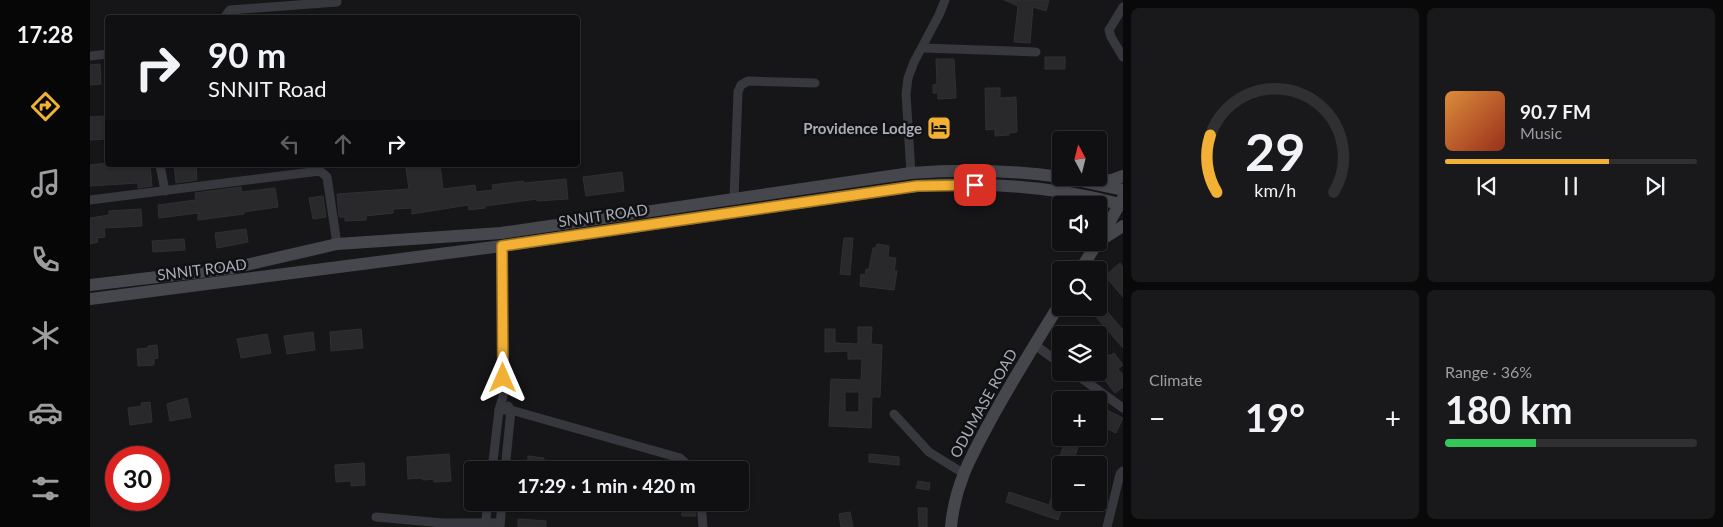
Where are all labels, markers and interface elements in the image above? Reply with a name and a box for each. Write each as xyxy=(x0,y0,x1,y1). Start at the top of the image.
text: 17:28 xyxy=(17,21,73,48)
text: 90 m xyxy=(208,33,286,75)
icon: right xyxy=(125,35,190,100)
text: SNNIT Road xyxy=(208,75,326,102)
icon: directions xyxy=(28,89,63,124)
text: 90.7 FM xyxy=(1520,100,1591,123)
hotel icon: Providence Lodge xyxy=(926,115,952,141)
place label: Providence Lodge xyxy=(803,119,922,137)
text: 29 xyxy=(1245,120,1305,182)
text: Music xyxy=(1520,123,1562,142)
icon: left xyxy=(276,130,304,158)
icon: ahead xyxy=(329,130,357,158)
icon: right xyxy=(382,130,410,158)
north arrow xyxy=(1052,131,1108,186)
map controls xyxy=(1052,131,1107,511)
pin xyxy=(954,164,996,206)
icon: music xyxy=(28,166,63,201)
icon: arrive xyxy=(961,171,989,199)
icon: previous xyxy=(1473,172,1501,200)
icon: pause xyxy=(1557,172,1585,200)
icon: next xyxy=(1641,172,1669,200)
text: km/h xyxy=(1254,179,1296,201)
button: sound xyxy=(1052,196,1107,251)
street label: SNNIT ROAD xyxy=(557,200,649,230)
icon: phone xyxy=(28,242,63,277)
street label: SNNIT ROAD xyxy=(156,255,248,283)
button: search xyxy=(1052,261,1107,316)
icon: climate xyxy=(28,318,63,353)
button: layers xyxy=(1052,326,1107,381)
street label: ODUMASE ROAD xyxy=(946,345,1020,461)
position arrow xyxy=(476,351,528,403)
text: Range · 36% xyxy=(1445,362,1532,381)
text: Climate xyxy=(1149,370,1202,389)
text: 180 km xyxy=(1445,386,1573,432)
button: + xyxy=(1052,391,1107,446)
text: 19° xyxy=(1245,394,1305,440)
icon: car xyxy=(28,395,63,430)
text: − xyxy=(1149,401,1165,435)
text: + xyxy=(1385,401,1401,435)
speed limit sign: 30 xyxy=(105,446,170,511)
button: − xyxy=(1052,456,1107,511)
icon: filters xyxy=(28,471,63,506)
text: 17:29 · 1 min · 420 m xyxy=(517,474,696,497)

